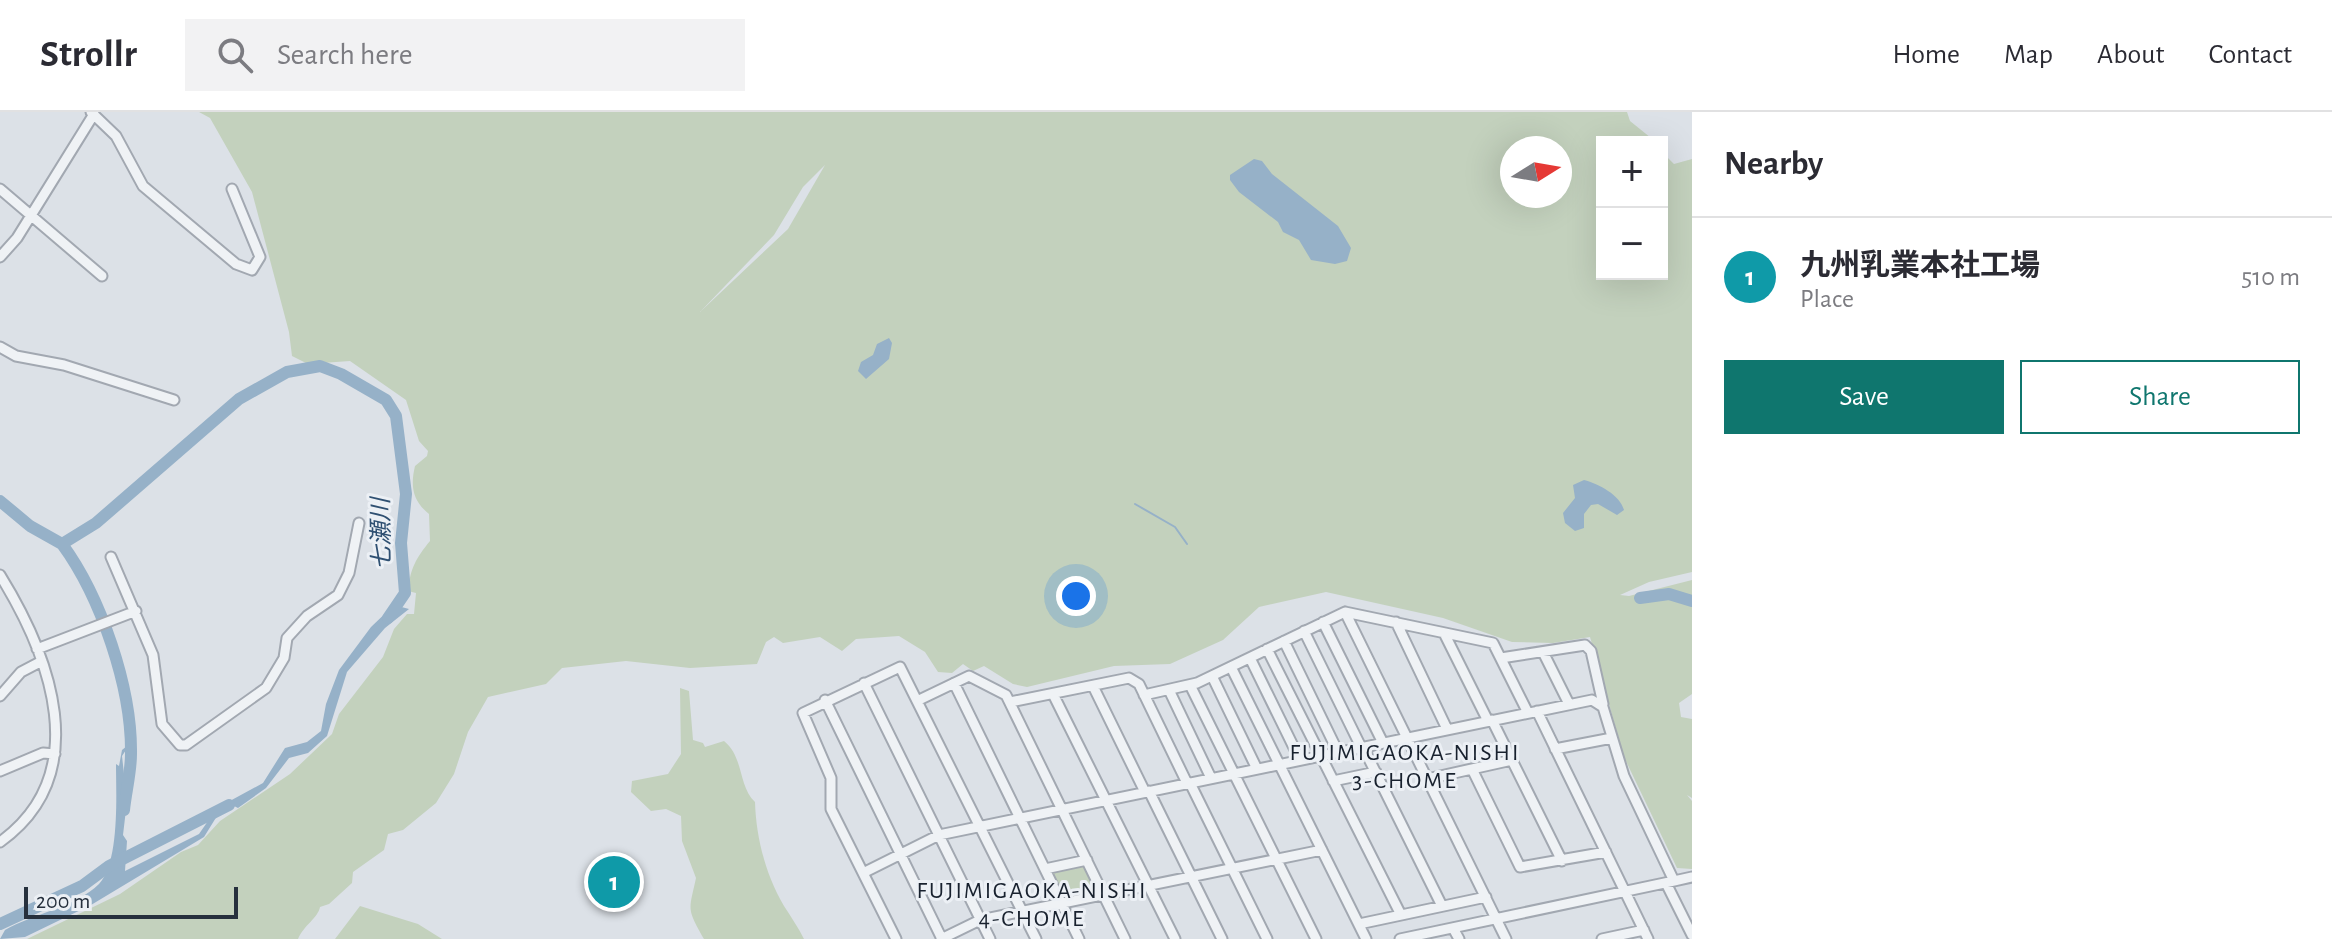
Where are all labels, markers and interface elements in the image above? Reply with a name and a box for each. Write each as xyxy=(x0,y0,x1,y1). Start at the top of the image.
search box xyxy=(185,19,745,91)
icon: search xyxy=(213,33,257,77)
text: Strollr xyxy=(40,36,137,74)
text: Search here xyxy=(277,40,413,70)
text: Home xyxy=(1893,41,1960,69)
text: Map xyxy=(2004,41,2053,69)
text: About xyxy=(2097,41,2165,69)
text: Contact xyxy=(2209,41,2292,69)
north arrow xyxy=(1500,136,1572,208)
map controls xyxy=(1596,136,1668,280)
button: + xyxy=(1596,136,1668,208)
text: Nearby xyxy=(1724,147,1823,181)
button: − xyxy=(1596,208,1668,280)
text: 九州乳業本社工場 xyxy=(1800,251,2040,281)
text: 1 xyxy=(1745,264,1755,290)
text: 510 m xyxy=(2241,264,2300,290)
text: Place xyxy=(1800,286,1854,312)
button: Save xyxy=(1724,360,2004,434)
button: Share xyxy=(2020,360,2300,434)
water label: 七瀬川 xyxy=(367,495,395,570)
your location xyxy=(1056,576,1096,616)
district label: FUJIMIGAOKA-NISHI 3-CHOME xyxy=(1290,741,1520,793)
pin: 1 xyxy=(588,852,640,912)
district label: FUJIMIGAOKA-NISHI 4-CHOME xyxy=(917,879,1147,931)
scale bar xyxy=(24,883,238,919)
text: 200 m xyxy=(36,890,90,912)

